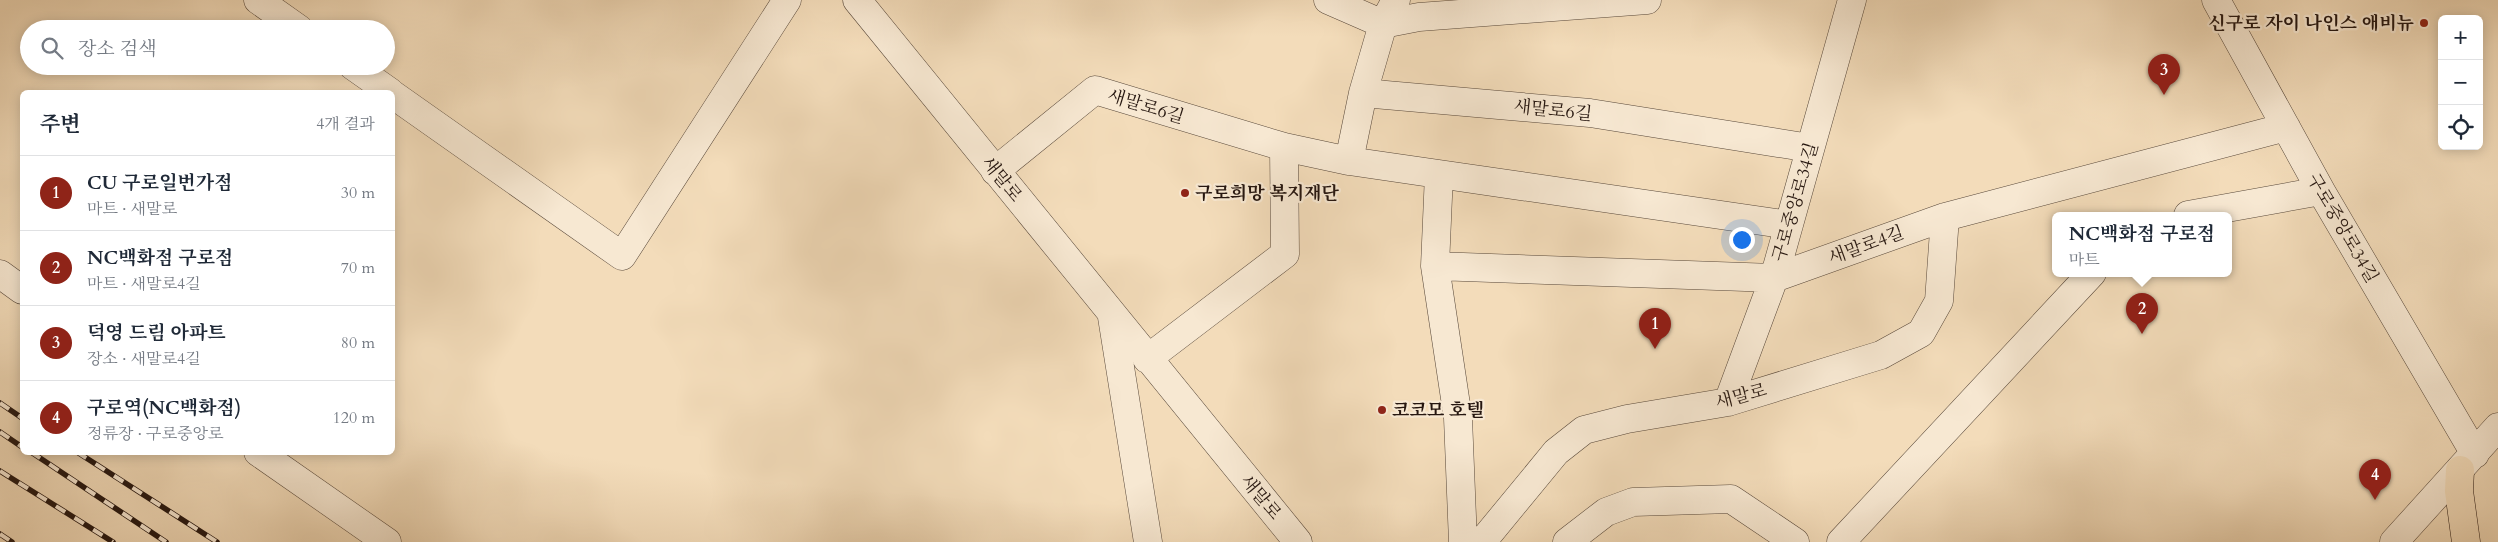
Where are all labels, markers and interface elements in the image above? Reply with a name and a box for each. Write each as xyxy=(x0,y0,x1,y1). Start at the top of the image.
place label: 신구로 자이 나인스 애비뉴 xyxy=(2208,11,2415,36)
map controls xyxy=(2438,15,2483,150)
button: + xyxy=(2438,15,2483,60)
marker: 신구로 자이 나인스 애비뉴 xyxy=(2418,17,2430,29)
search box xyxy=(20,20,395,75)
icon: search xyxy=(38,34,66,62)
text: 장소 검색 xyxy=(78,36,157,62)
pin: 3 xyxy=(2148,54,2180,95)
button: − xyxy=(2438,60,2483,105)
street label: 새말로6길 xyxy=(1105,83,1187,130)
street label: 새말로6길 xyxy=(1512,94,1593,127)
button: locate xyxy=(2438,105,2483,150)
text: 주변 xyxy=(40,110,81,139)
text: 4개 결과 xyxy=(316,113,375,135)
street label: 구로중앙로34길 xyxy=(1767,140,1824,265)
street label: 새말로 xyxy=(975,151,1028,207)
street label: 구로중앙로34길 xyxy=(2301,169,2384,288)
text: CU 구로일번가점 xyxy=(87,170,232,196)
place label: 구로희망 복지재단 xyxy=(1195,181,1340,206)
text: 1 xyxy=(52,182,60,204)
text: 30 m xyxy=(341,182,375,204)
marker: 구로희망 복지재단 xyxy=(1179,187,1191,199)
text: 마트 · 새말로 xyxy=(87,198,177,220)
popup xyxy=(2052,212,2232,277)
street label: 새말로4길 xyxy=(1825,220,1907,271)
text: NC백화점 구로점 xyxy=(2069,221,2215,247)
your location xyxy=(1729,227,1755,253)
text: NC백화점 구로점 xyxy=(87,245,233,271)
text: 마트 xyxy=(2069,249,2100,271)
text: 2 xyxy=(52,257,60,279)
text: 70 m xyxy=(341,257,375,279)
text: 마트 · 새말로4길 xyxy=(87,273,201,295)
pin: 2 xyxy=(2126,293,2158,334)
pin: 1 xyxy=(1639,308,1671,349)
text: 덕영 드림 아파트 xyxy=(87,320,226,346)
text: 3 xyxy=(52,332,60,354)
text: 80 m xyxy=(341,332,375,354)
text: 장소 · 새말로4길 xyxy=(87,348,201,370)
street label: 새말로 xyxy=(1713,378,1770,415)
text: 구로역(NC백화점) xyxy=(87,395,241,421)
place label: 코코모 호텔 xyxy=(1392,398,1484,423)
marker: 코코모 호텔 xyxy=(1376,404,1388,416)
text: 4 xyxy=(52,407,60,429)
text: 120 m xyxy=(333,407,375,429)
text: 정류장 · 구로중앙로 xyxy=(87,423,223,445)
pin: 4 xyxy=(2359,459,2391,500)
street label: 새말로 xyxy=(1234,469,1287,525)

